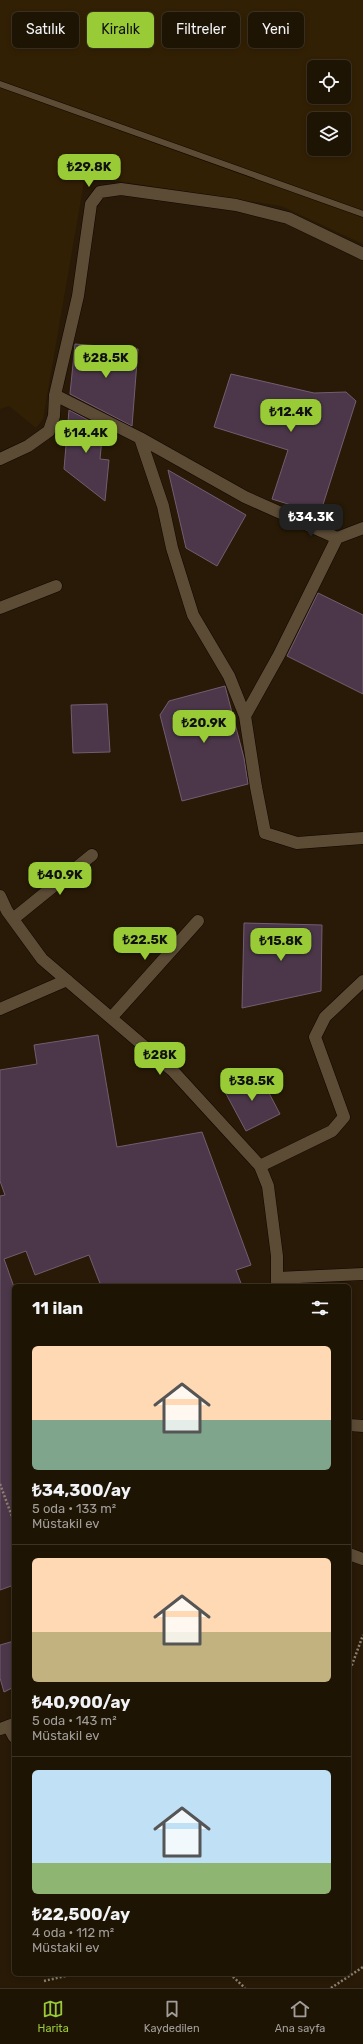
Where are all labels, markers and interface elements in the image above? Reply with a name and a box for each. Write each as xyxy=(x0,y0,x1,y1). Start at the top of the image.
chip: Satılık xyxy=(12,12,79,48)
chip: Kiralık xyxy=(87,12,154,48)
chip: Filtreler xyxy=(162,12,240,48)
chip: Yeni xyxy=(248,12,304,48)
map controls xyxy=(307,60,351,156)
button: locate xyxy=(307,60,351,104)
button: layers xyxy=(307,112,351,156)
pin: ₺29.8K xyxy=(56,154,122,188)
text: ₺29.8K xyxy=(67,159,111,174)
pin: ₺28.5K xyxy=(73,345,139,379)
text: ₺28.5K xyxy=(83,350,129,365)
pin: ₺12.4K xyxy=(258,399,324,433)
text: ₺12.4K xyxy=(269,404,313,419)
pin: ₺14.4K xyxy=(53,420,119,454)
text: ₺14.4K xyxy=(64,425,108,440)
pin: ₺34.3K xyxy=(278,504,344,538)
text: ₺34.3K xyxy=(288,509,334,524)
pin: ₺20.9K xyxy=(171,710,237,744)
text: ₺20.9K xyxy=(182,715,226,730)
pin: ₺40.9K xyxy=(27,862,93,896)
text: ₺40.9K xyxy=(37,867,83,882)
pin: ₺22.5K xyxy=(112,927,178,961)
pin: ₺15.8K xyxy=(248,928,314,962)
text: ₺22.5K xyxy=(122,932,168,947)
text: ₺15.8K xyxy=(259,933,303,948)
pin: ₺28K xyxy=(136,1042,184,1076)
text: ₺28K xyxy=(143,1047,177,1062)
pin: ₺38.5K xyxy=(219,1068,285,1102)
text: ₺38.5K xyxy=(229,1073,275,1088)
icon: filters xyxy=(309,1297,331,1319)
text: 11 ilan xyxy=(32,1298,83,1318)
icon: home xyxy=(146,1372,218,1444)
text: ₺34,300/ay xyxy=(32,1480,131,1500)
text: 5 oda · 133 m² xyxy=(32,1501,116,1516)
text: Müstakil ev xyxy=(32,1516,99,1531)
icon: home xyxy=(146,1584,218,1656)
text: ₺40,900/ay xyxy=(32,1692,130,1712)
text: 5 oda · 143 m² xyxy=(32,1713,117,1728)
text: Müstakil ev xyxy=(32,1728,99,1743)
icon: home xyxy=(146,1796,218,1868)
text: ₺22,500/ay xyxy=(32,1904,130,1924)
text: 4 oda · 112 m² xyxy=(32,1925,114,1940)
text: Müstakil ev xyxy=(32,1940,99,1955)
tab: Harita xyxy=(38,1998,69,2035)
tab: Kaydedilen xyxy=(144,1998,200,2035)
tab: Ana sayfa xyxy=(275,1998,325,2035)

